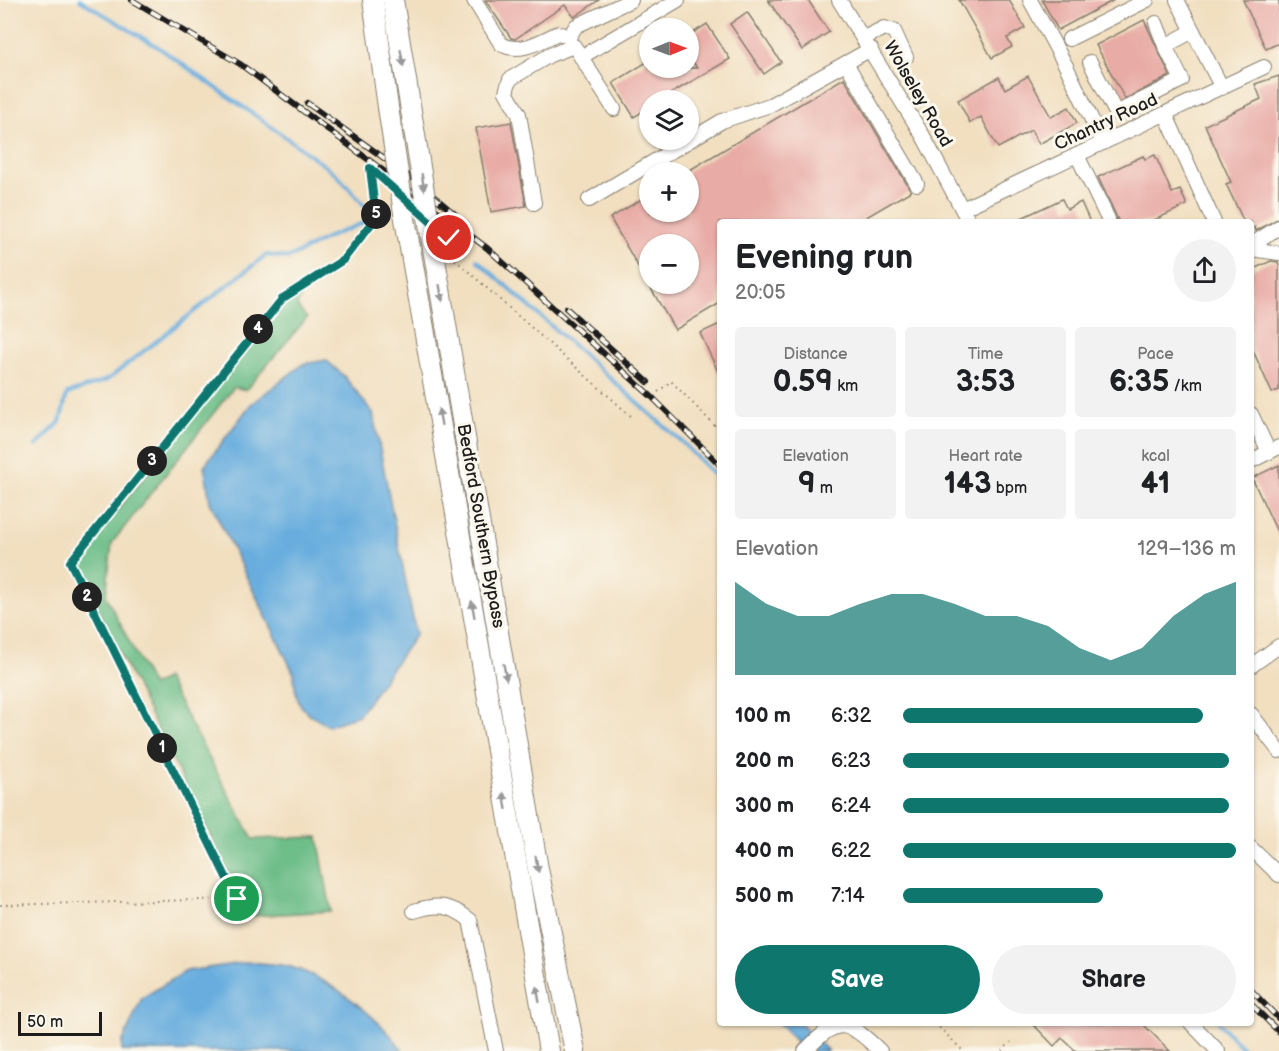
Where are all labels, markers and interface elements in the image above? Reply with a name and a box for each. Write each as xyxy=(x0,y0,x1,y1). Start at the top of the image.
north arrow xyxy=(639,18,699,78)
map controls xyxy=(639,18,699,294)
street label: Wolseley Road xyxy=(879,37,957,151)
one-way arrow xyxy=(398,48,407,67)
street label: Chantry Road xyxy=(1051,89,1161,155)
button: layers xyxy=(639,90,699,150)
button: + xyxy=(639,162,699,222)
one-way arrow xyxy=(418,173,427,192)
pin: 5 xyxy=(361,199,391,229)
text: 5 xyxy=(371,204,381,223)
pin xyxy=(423,212,474,263)
icon: check xyxy=(432,221,465,254)
button: − xyxy=(639,234,699,294)
text: Evening run xyxy=(735,238,913,278)
button: share xyxy=(1173,239,1236,302)
text: 20:05 xyxy=(735,281,786,305)
one-way arrow xyxy=(437,284,446,303)
pin: 4 xyxy=(243,314,273,344)
text: 4 xyxy=(253,319,263,338)
text: Distance xyxy=(784,345,847,364)
text: Time xyxy=(968,345,1003,364)
text: Pace xyxy=(1137,345,1174,364)
text: 0.59 xyxy=(773,364,833,400)
text: 3:53 xyxy=(956,364,1015,400)
text: 6:35 xyxy=(1109,364,1169,400)
text: km xyxy=(833,377,858,396)
text: /km xyxy=(1169,377,1202,396)
one-way arrow xyxy=(435,407,444,426)
street label: Bedford Southern Bypass xyxy=(453,422,509,630)
pin: 3 xyxy=(137,446,167,476)
text: Elevation xyxy=(782,447,849,466)
text: Heart rate xyxy=(949,447,1022,466)
text: kcal xyxy=(1141,447,1170,466)
text: 3 xyxy=(147,451,157,470)
text: 9 xyxy=(798,466,816,502)
text: 143 xyxy=(944,466,991,502)
text: 41 xyxy=(1141,466,1170,502)
text: m xyxy=(816,479,833,498)
text: bpm xyxy=(991,479,1027,498)
text: Elevation xyxy=(735,537,818,561)
text: 129–136 m xyxy=(1138,537,1236,561)
pin: 2 xyxy=(72,582,102,612)
text: 2 xyxy=(82,587,92,606)
one-way arrow xyxy=(468,599,477,618)
one-way arrow xyxy=(501,663,510,682)
text: 100 m xyxy=(735,704,791,728)
text: 6:32 xyxy=(831,704,871,728)
pin: 1 xyxy=(147,733,177,763)
text: 1 xyxy=(159,738,165,757)
text: 200 m xyxy=(735,749,794,773)
text: 6:23 xyxy=(831,749,871,773)
one-way arrow xyxy=(501,792,510,811)
text: 300 m xyxy=(735,794,794,818)
text: 6:24 xyxy=(831,794,871,818)
text: 400 m xyxy=(735,839,794,863)
text: 6:22 xyxy=(831,839,871,863)
one-way arrow xyxy=(533,855,542,874)
pin xyxy=(211,873,262,924)
icon: arrive xyxy=(220,882,253,915)
text: 500 m xyxy=(735,884,794,908)
text: 7:14 xyxy=(831,884,865,908)
button: Save xyxy=(735,945,980,1014)
button: Share xyxy=(992,945,1236,1014)
one-way arrow xyxy=(533,984,542,1003)
scale bar xyxy=(18,1009,102,1036)
text: 50 m xyxy=(27,1013,63,1032)

